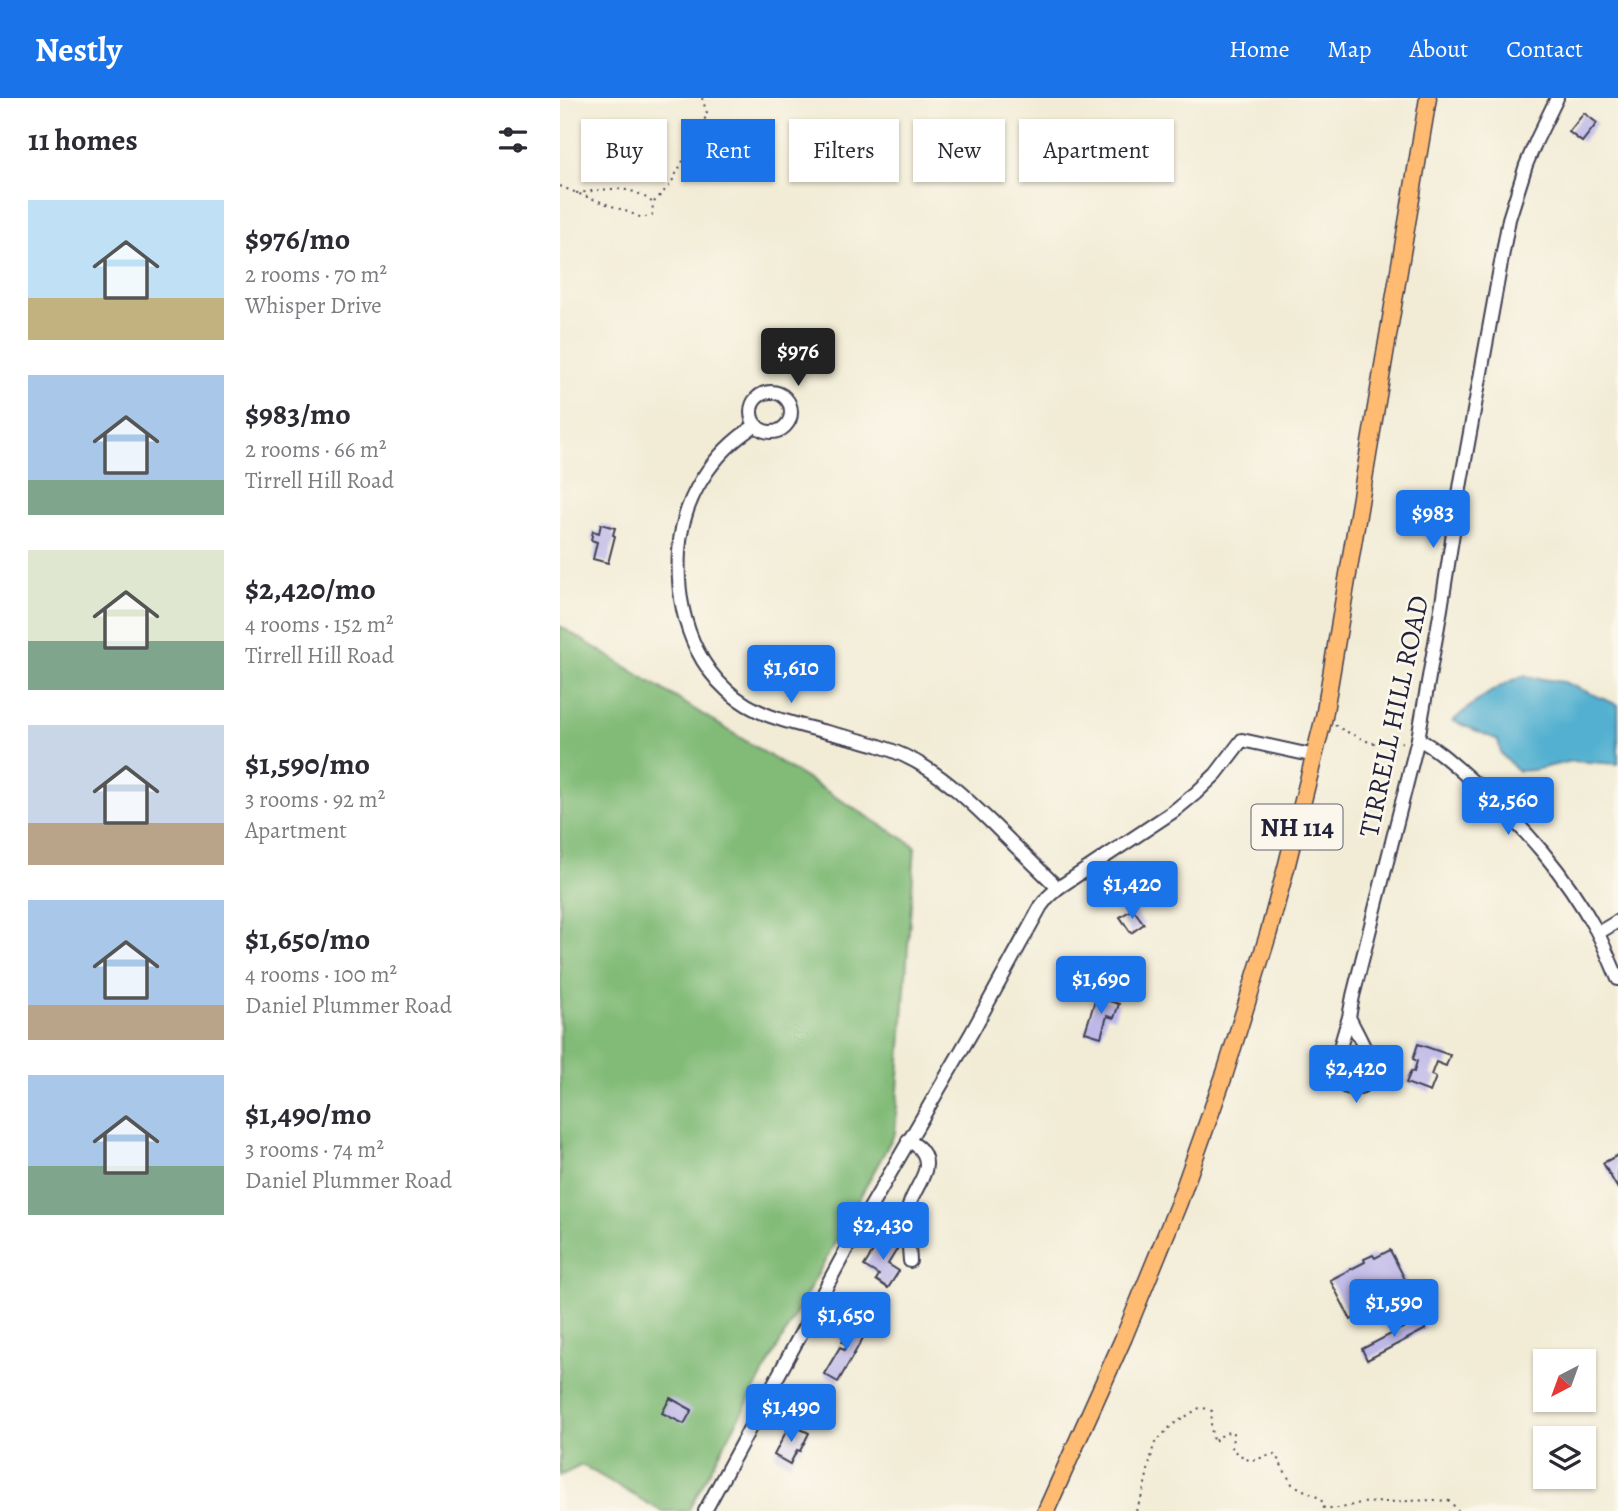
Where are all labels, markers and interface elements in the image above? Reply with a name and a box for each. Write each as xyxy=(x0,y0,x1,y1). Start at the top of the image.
text: Nestly xyxy=(35,27,122,72)
text: Home xyxy=(1229,33,1290,65)
text: Map xyxy=(1328,33,1372,65)
text: About xyxy=(1410,33,1468,65)
text: Contact xyxy=(1506,33,1583,65)
chip: Buy xyxy=(581,119,667,182)
chip: Rent xyxy=(681,119,775,182)
chip: Filters xyxy=(789,119,899,182)
chip: New xyxy=(913,119,1005,182)
chip: Apartment xyxy=(1019,119,1174,182)
text: 11 homes xyxy=(28,120,138,160)
icon: filters xyxy=(494,121,532,159)
text: $976/mo xyxy=(245,219,350,259)
icon: home xyxy=(84,228,168,312)
text: 2 rooms · 70 m² xyxy=(245,259,387,290)
text: Whisper Drive xyxy=(245,290,382,321)
pin: $976 xyxy=(757,328,839,388)
text: $976 xyxy=(777,335,819,366)
text: $983/mo xyxy=(245,394,351,434)
icon: home xyxy=(84,403,168,487)
text: 2 rooms · 66 m² xyxy=(245,434,387,465)
text: Tirrell Hill Road xyxy=(245,465,394,496)
pin: $983 xyxy=(1392,490,1474,550)
text: $983 xyxy=(1412,497,1454,528)
text: $2,420/mo xyxy=(245,569,376,609)
icon: home xyxy=(84,578,168,662)
street label: TIRRELL HILL ROAD xyxy=(1350,592,1438,841)
text: 4 rooms · 152 m² xyxy=(245,609,393,640)
text: Tirrell Hill Road xyxy=(245,640,394,671)
pin: $1,610 xyxy=(734,646,848,705)
text: $1,610 xyxy=(763,652,819,683)
text: $1,590/mo xyxy=(245,744,370,784)
icon: home xyxy=(84,753,168,837)
pin: $2,560 xyxy=(1451,778,1565,837)
text: 3 rooms · 92 m² xyxy=(245,784,385,815)
text: $2,560 xyxy=(1478,784,1538,815)
road number: NH 114 xyxy=(1252,804,1342,849)
text: Apartment xyxy=(245,815,347,846)
pin: $1,420 xyxy=(1075,862,1189,921)
text: $1,420 xyxy=(1103,868,1161,899)
text: $1,650/mo xyxy=(245,919,370,959)
icon: home xyxy=(84,928,168,1012)
pin: $1,690 xyxy=(1044,956,1158,1016)
text: 4 rooms · 100 m² xyxy=(245,959,397,990)
text: $1,690 xyxy=(1072,963,1130,994)
text: Daniel Plummer Road xyxy=(245,990,452,1021)
pin: $2,420 xyxy=(1299,1046,1413,1105)
text: $2,420 xyxy=(1325,1052,1387,1083)
text: $1,490/mo xyxy=(245,1094,371,1134)
icon: home xyxy=(84,1103,168,1187)
text: 3 rooms · 74 m² xyxy=(245,1134,384,1165)
text: Daniel Plummer Road xyxy=(245,1165,452,1196)
pin: $2,430 xyxy=(826,1202,940,1262)
text: $2,430 xyxy=(853,1209,913,1240)
pin: $1,590 xyxy=(1337,1280,1451,1339)
text: $1,590 xyxy=(1365,1286,1423,1317)
pin: $1,650 xyxy=(789,1292,903,1352)
text: $1,650 xyxy=(817,1299,875,1330)
north arrow xyxy=(1533,1349,1596,1412)
map controls xyxy=(1533,1349,1596,1489)
pin: $1,490 xyxy=(734,1384,848,1444)
text: $1,490 xyxy=(762,1391,820,1422)
button: layers xyxy=(1533,1426,1596,1489)

